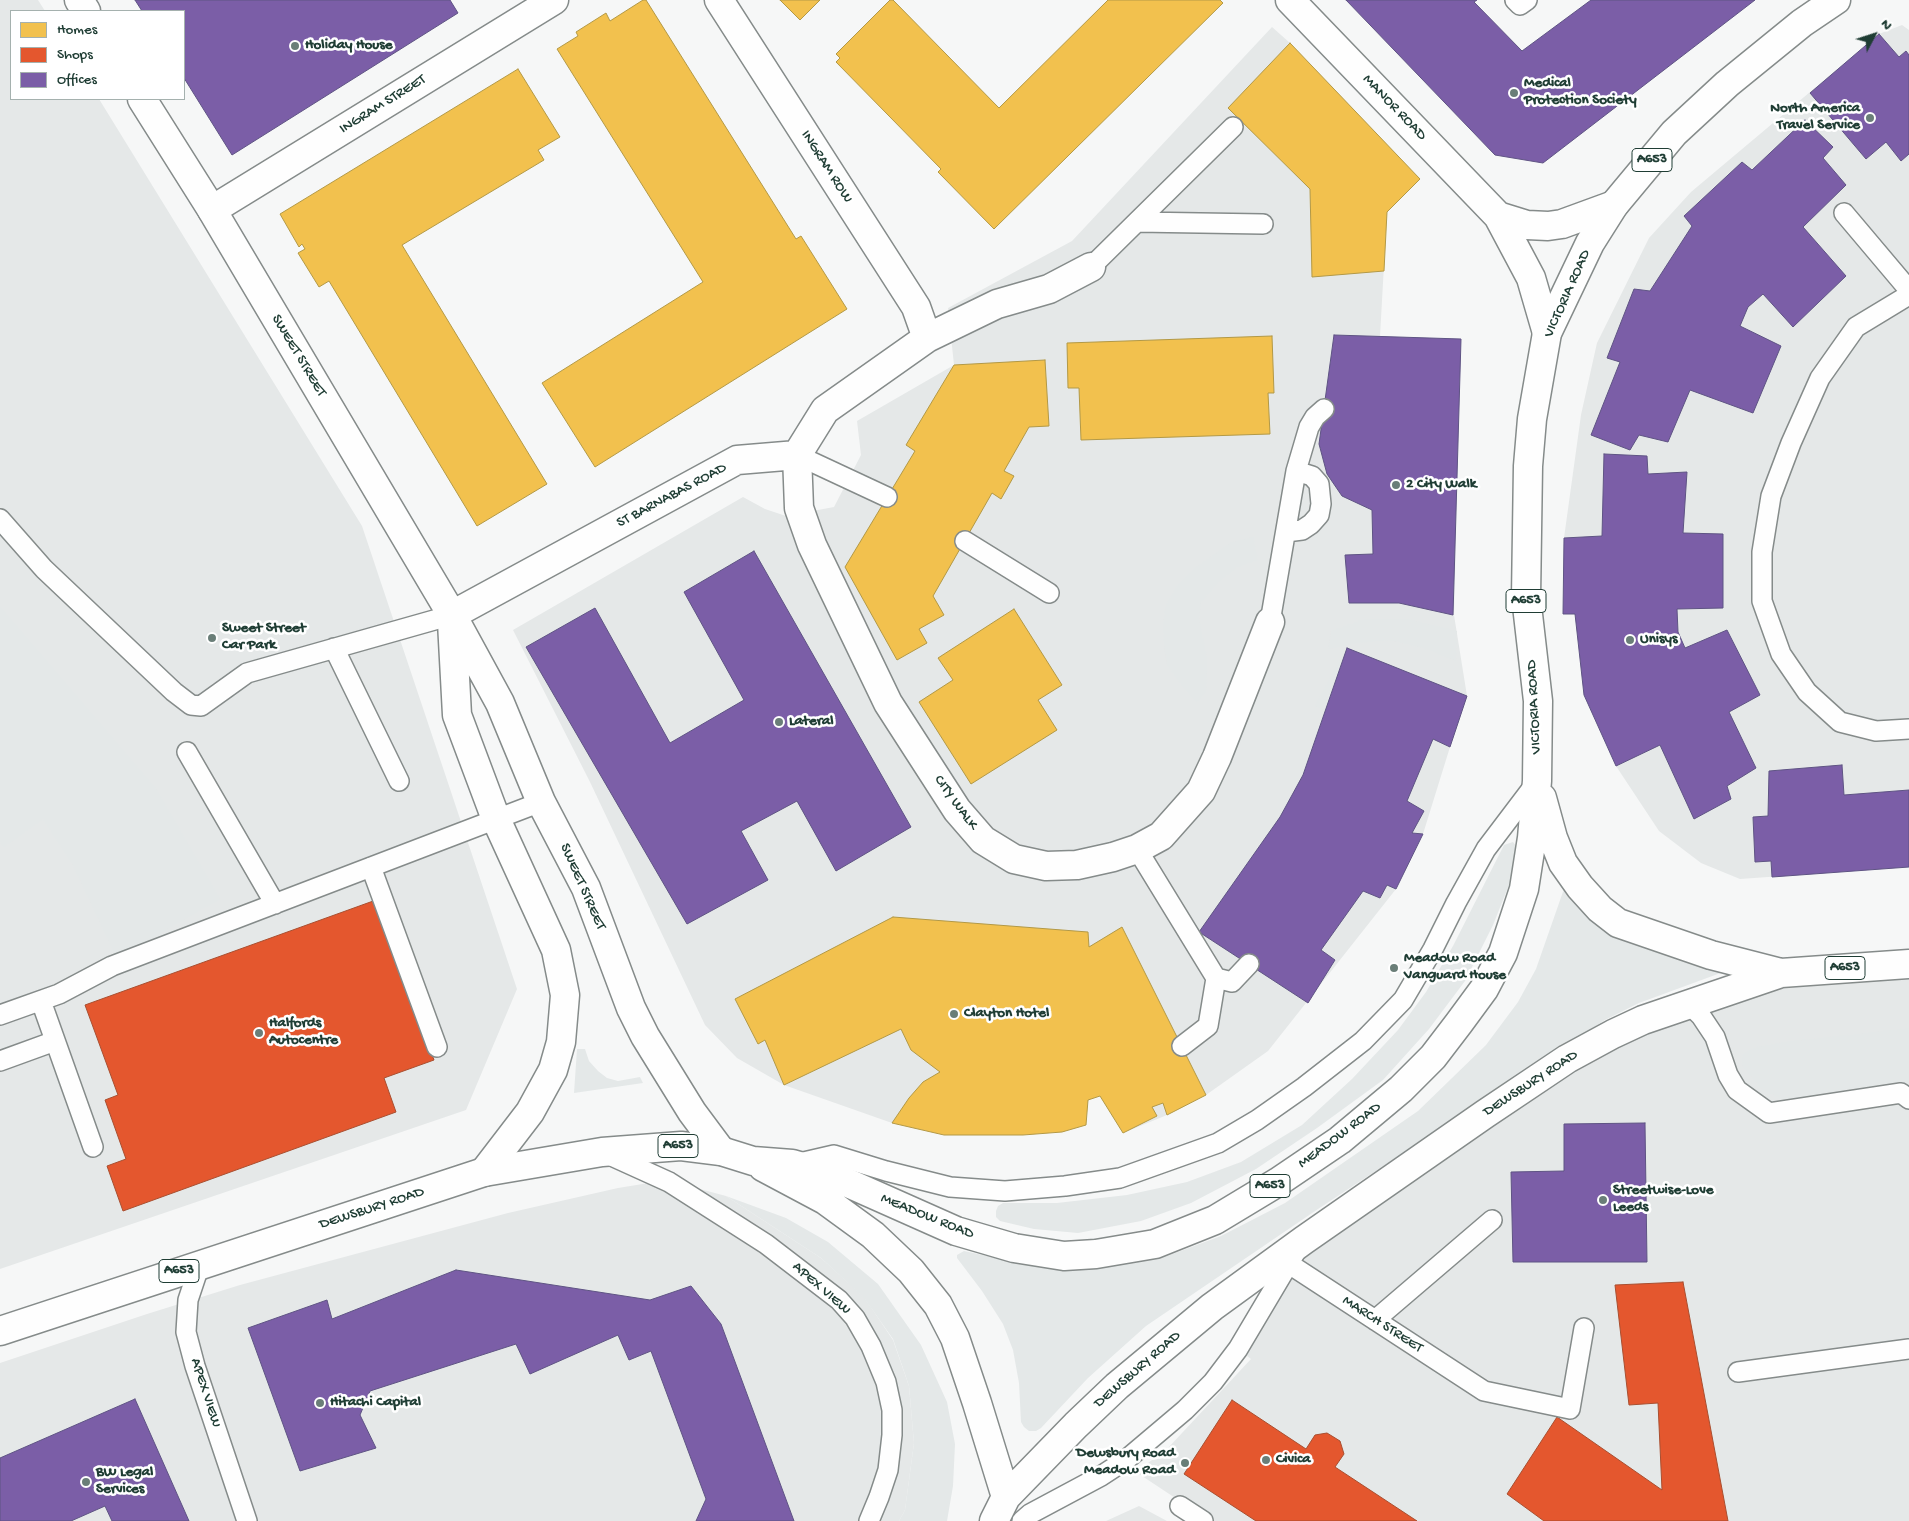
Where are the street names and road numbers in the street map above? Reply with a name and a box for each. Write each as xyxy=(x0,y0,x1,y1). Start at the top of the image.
street label: INGRAM STREET xyxy=(336,71,430,139)
street label: MANOR ROAD xyxy=(1358,71,1430,145)
street label: INGRAM ROW xyxy=(796,127,856,207)
road number: A653 xyxy=(1632,148,1672,172)
street label: VICTORIA ROAD xyxy=(1541,247,1595,341)
street label: SWEET STREET xyxy=(266,312,330,400)
street label: ST BARNABAS ROAD xyxy=(614,459,730,533)
road number: A653 xyxy=(1506,590,1546,612)
street label: VICTORIA ROAD xyxy=(1524,659,1546,755)
street label: CITY WALK xyxy=(929,772,981,834)
street label: SWEET STREET xyxy=(555,841,609,933)
road number: A653 xyxy=(1825,956,1865,980)
street label: DEWSBURY ROAD xyxy=(1480,1047,1582,1121)
street label: MEADOW ROAD xyxy=(1295,1099,1385,1173)
road number: A653 xyxy=(658,1134,698,1158)
road number: A653 xyxy=(1250,1174,1290,1198)
street label: DEWSBURY ROAD xyxy=(317,1184,427,1234)
street label: MEADOW ROAD xyxy=(878,1190,976,1244)
street label: APEX VIEW xyxy=(788,1259,854,1319)
road number: A653 xyxy=(159,1260,199,1282)
street label: MARCH STREET xyxy=(1338,1292,1426,1358)
street label: DEWSBURY ROAD xyxy=(1091,1327,1185,1413)
street label: APEX VIEW xyxy=(185,1356,225,1430)

